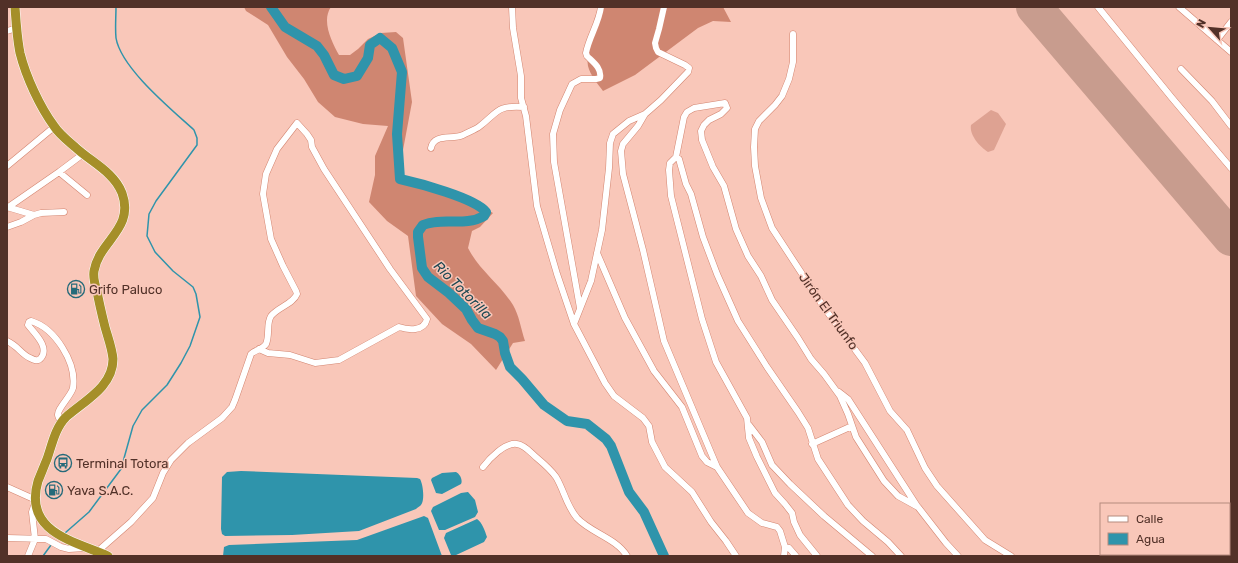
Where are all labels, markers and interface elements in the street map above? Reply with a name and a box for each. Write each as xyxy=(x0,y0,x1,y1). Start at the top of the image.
north arrow xyxy=(1190,8,1230,48)
text: N xyxy=(1194,17,1209,30)
water label: Rio Totorilla xyxy=(430,258,495,323)
street label: Jirón El Triunfo xyxy=(796,270,861,353)
fuel station icon: Grifo Paluco xyxy=(66,279,86,299)
place label: Grifo Paluco xyxy=(89,282,162,297)
bus stop icon: Terminal Totora xyxy=(53,453,73,473)
place label: Terminal Totora xyxy=(76,456,169,471)
fuel station icon: Yava S.A.C. xyxy=(44,480,64,500)
place label: Yava S.A.C. xyxy=(67,483,133,498)
legend xyxy=(1100,503,1230,555)
text: Calle xyxy=(1136,512,1163,526)
text: Agua xyxy=(1136,532,1165,546)

